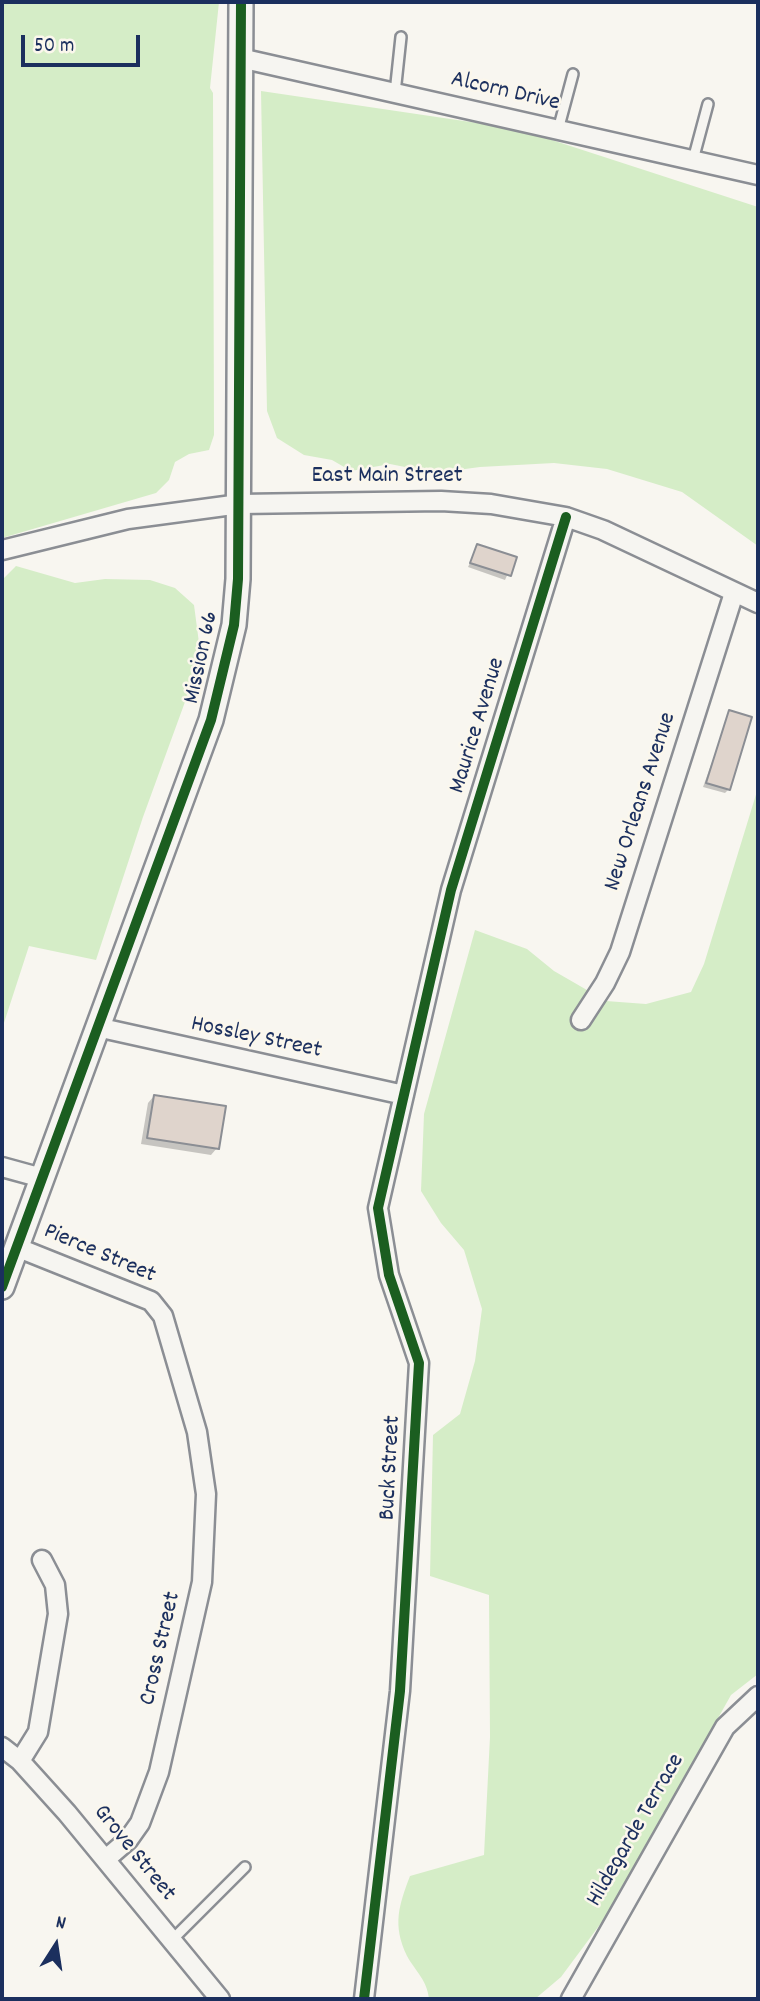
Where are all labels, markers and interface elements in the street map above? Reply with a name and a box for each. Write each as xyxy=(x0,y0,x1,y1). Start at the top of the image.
scale bar xyxy=(24,21,144,65)
text: 50 m xyxy=(34,32,74,62)
street label: Alcorn Drive xyxy=(448,66,562,120)
street label: East Main Street xyxy=(311,464,463,492)
street label: Mission 66 xyxy=(179,609,227,707)
street label: Maurice Avenue xyxy=(445,655,513,797)
street label: New Orleans Avenue xyxy=(600,709,684,895)
street label: Hossley Street xyxy=(188,1011,324,1067)
street label: Pierce Street xyxy=(39,1219,159,1291)
street label: Buck Street xyxy=(375,1415,409,1521)
street label: Cross Street xyxy=(135,1590,189,1708)
street label: Hildegarde Terrace xyxy=(582,1749,692,1913)
street label: Grove Street xyxy=(85,1800,181,1908)
north arrow xyxy=(21,1910,91,1980)
text: N xyxy=(53,1910,68,1938)

